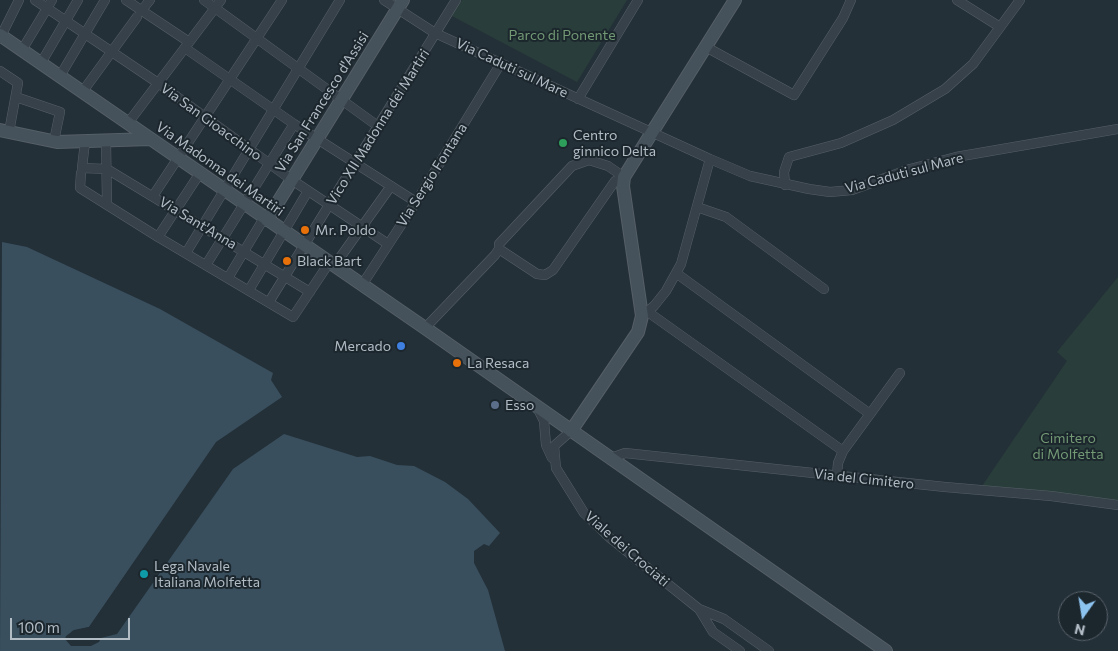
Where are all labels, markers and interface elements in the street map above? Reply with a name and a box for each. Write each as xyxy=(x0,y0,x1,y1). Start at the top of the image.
park label: Parco di Ponente xyxy=(508,27,616,43)
street label: Via San Francesco d'Assisi xyxy=(272,29,372,175)
street label: Via Caduti sul Mare xyxy=(453,35,571,101)
street label: Vico XII Madonna dei Martiri xyxy=(323,46,433,208)
street label: Via San Gioacchino xyxy=(157,80,265,164)
street label: Via Madonna dei Martiri xyxy=(153,118,287,220)
street label: Via Sergio Fontana xyxy=(393,120,471,230)
place label: Centro ginnico Delta xyxy=(573,127,656,160)
marker: Centro ginnico Delta xyxy=(557,137,569,149)
street label: Via Caduti sul Mare xyxy=(843,149,965,197)
street label: Via Sant'Anna xyxy=(156,193,240,253)
place label: Mr. Poldo xyxy=(315,222,376,238)
marker: Mr. Poldo xyxy=(299,224,311,236)
place label: Black Bart xyxy=(297,253,362,269)
marker: Black Bart xyxy=(281,255,293,267)
place label: Mercado xyxy=(334,338,391,354)
marker: Mercado xyxy=(395,340,407,352)
place label: La Resaca xyxy=(467,355,529,371)
marker: La Resaca xyxy=(451,357,463,369)
place label: Esso xyxy=(505,397,534,413)
marker: Esso xyxy=(489,399,501,411)
park label: Cimitero di Molfetta xyxy=(1033,430,1103,462)
street label: Via del Cimitero xyxy=(813,465,915,493)
street label: Viale dei Crociati xyxy=(581,508,673,590)
place label: Lega Navale Italiana Molfetta xyxy=(154,558,260,590)
marker: Lega Navale Italiana Molfetta xyxy=(138,568,150,580)
north arrow xyxy=(1058,591,1108,641)
scale bar xyxy=(12,608,132,640)
text: 100 m xyxy=(18,618,60,636)
text: N xyxy=(1073,621,1087,640)

